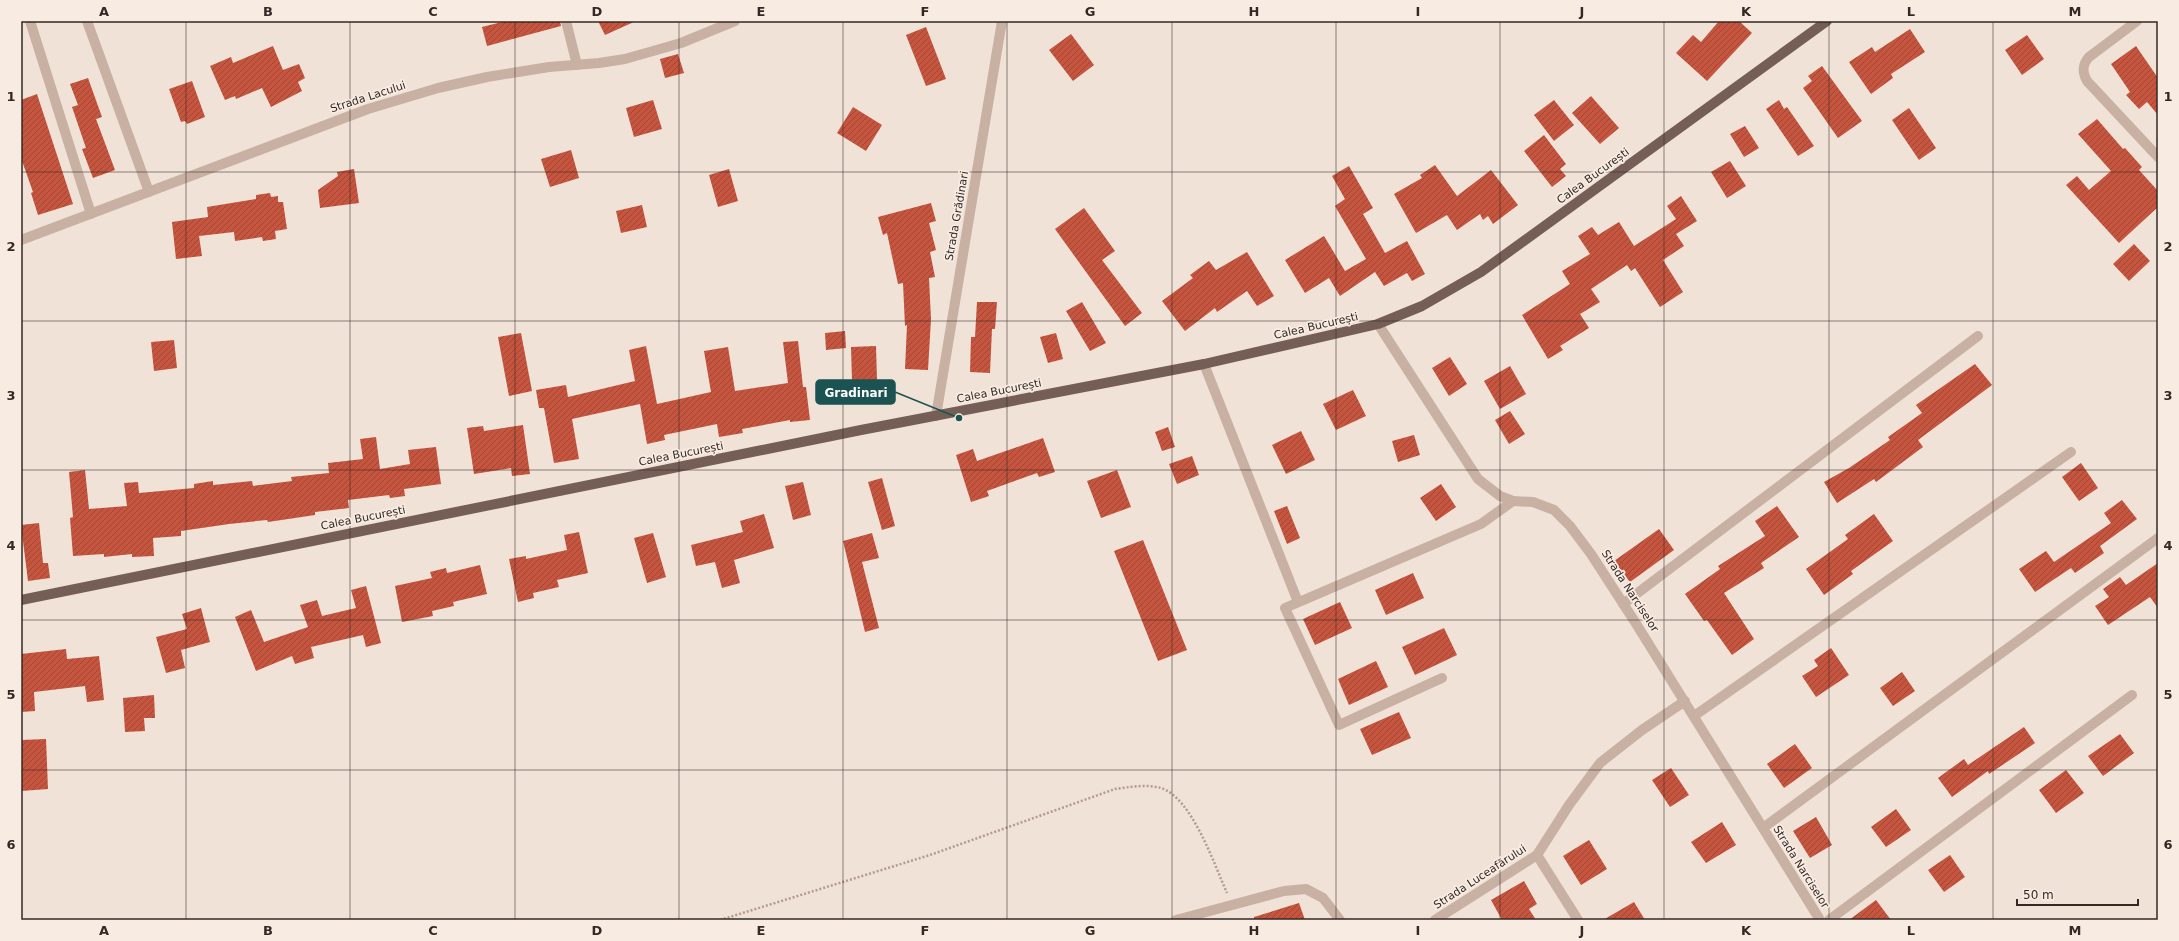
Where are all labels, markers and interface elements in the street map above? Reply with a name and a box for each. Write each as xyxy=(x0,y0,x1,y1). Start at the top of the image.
text: A xyxy=(99,4,109,19)
text: B xyxy=(263,4,273,19)
text: C xyxy=(428,4,438,19)
text: D xyxy=(592,4,603,19)
text: E xyxy=(757,4,765,19)
text: F xyxy=(921,4,929,19)
text: G xyxy=(1085,4,1095,19)
text: H xyxy=(1249,4,1259,19)
text: I xyxy=(1416,4,1420,19)
text: J xyxy=(1579,4,1584,19)
text: K xyxy=(1741,4,1752,19)
text: L xyxy=(1907,4,1915,19)
text: M xyxy=(2069,4,2081,19)
street label: Strada Lacului xyxy=(329,79,407,115)
text: 1 xyxy=(6,89,16,104)
text: 1 xyxy=(2163,89,2173,104)
street label: Calea București xyxy=(1554,145,1632,207)
street label: Strada Grădinari xyxy=(943,170,971,262)
text: 2 xyxy=(6,239,16,254)
text: 2 xyxy=(2163,239,2173,254)
street label: Calea București xyxy=(1273,310,1359,342)
street label: Calea București xyxy=(955,376,1043,406)
callout: Gradinari xyxy=(816,380,895,404)
text: Gradinari xyxy=(824,386,888,400)
text: 3 xyxy=(6,388,16,403)
text: 3 xyxy=(2163,388,2173,403)
street label: Calea București xyxy=(637,439,725,469)
street label: Calea București xyxy=(319,503,407,533)
text: 4 xyxy=(6,538,16,553)
text: 4 xyxy=(2163,538,2173,553)
street label: Strada Narciselor xyxy=(1599,548,1662,635)
text: 5 xyxy=(6,687,16,702)
text: 5 xyxy=(2163,687,2173,702)
street label: Strada Narciselor xyxy=(1770,823,1832,911)
text: 6 xyxy=(6,837,16,852)
text: 6 xyxy=(2163,837,2173,852)
street label: Strada Luceafărului xyxy=(1431,842,1529,912)
scale bar xyxy=(2017,881,2138,907)
text: 50 m xyxy=(2023,888,2054,902)
text: A xyxy=(99,923,109,938)
text: B xyxy=(263,923,273,938)
text: C xyxy=(428,923,438,938)
text: D xyxy=(592,923,603,938)
text: E xyxy=(757,923,765,938)
text: F xyxy=(921,923,929,938)
text: G xyxy=(1085,923,1095,938)
text: H xyxy=(1249,923,1259,938)
text: I xyxy=(1416,923,1420,938)
text: J xyxy=(1579,923,1584,938)
text: K xyxy=(1741,923,1752,938)
text: L xyxy=(1907,923,1915,938)
text: M xyxy=(2069,923,2081,938)

